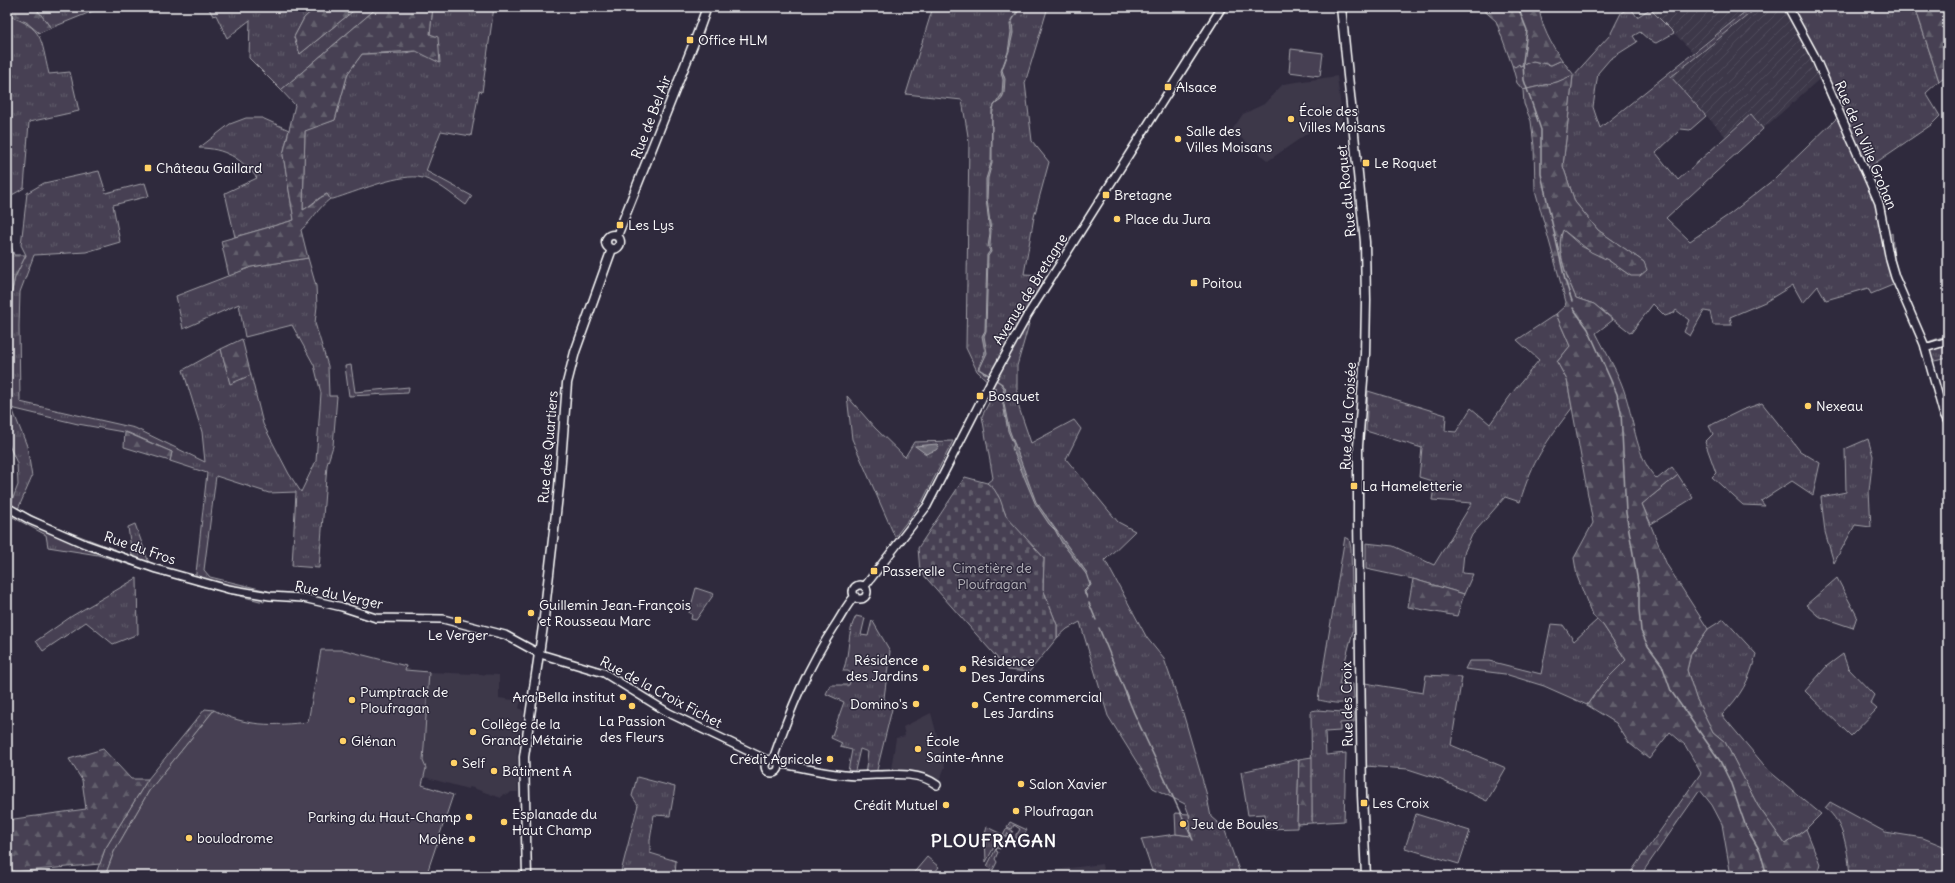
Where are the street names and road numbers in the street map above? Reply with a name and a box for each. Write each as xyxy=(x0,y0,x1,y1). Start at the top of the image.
street label: Rue de Bel Air xyxy=(627,72,675,161)
street label: Rue de la Ville Grohan xyxy=(1831,78,1901,212)
street label: Rue du Roquet xyxy=(1332,144,1360,238)
street label: Avenue de Bretagne xyxy=(989,230,1071,348)
street label: Rue de la Croisée xyxy=(1336,361,1360,471)
street label: Rue des Quartiers xyxy=(534,390,562,504)
street label: Rue du Fros xyxy=(102,527,178,569)
street label: Rue du Verger xyxy=(293,577,385,613)
street label: Rue de la Croix Fichet xyxy=(597,652,725,732)
street label: Rue des Croix xyxy=(1337,661,1357,747)

